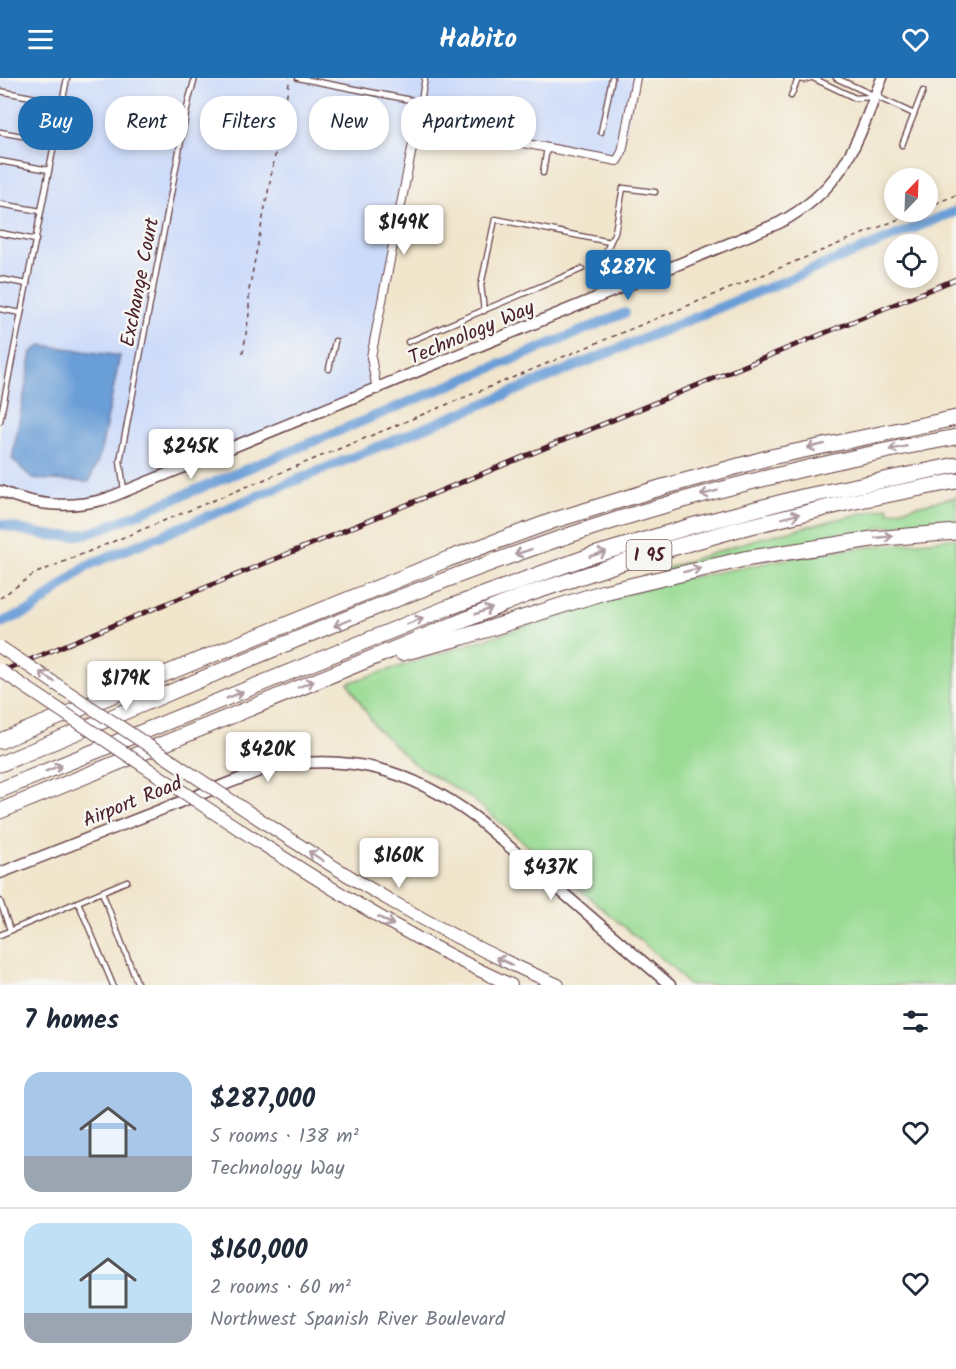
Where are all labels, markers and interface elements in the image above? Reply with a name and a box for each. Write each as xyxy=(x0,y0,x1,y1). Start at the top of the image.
text: Habito xyxy=(439,18,517,61)
icon: menu xyxy=(24,23,57,56)
icon: heart xyxy=(899,23,932,56)
chip: Buy xyxy=(18,96,93,150)
chip: Rent xyxy=(105,96,188,150)
chip: Filters xyxy=(200,96,297,150)
chip: New xyxy=(309,96,389,150)
chip: Apartment xyxy=(401,96,536,150)
north arrow xyxy=(884,168,938,222)
map controls xyxy=(884,168,938,288)
pin: $149K xyxy=(362,205,446,256)
text: $149K xyxy=(379,208,429,240)
street label: Exchange Court xyxy=(113,215,169,350)
button: locate xyxy=(884,234,938,288)
pin: $287K xyxy=(586,250,670,301)
text: $287K xyxy=(600,253,656,285)
street label: Technology Way xyxy=(404,293,540,375)
pin: $245K xyxy=(149,429,233,480)
text: $245K xyxy=(163,432,219,464)
one-way arrow xyxy=(807,441,826,453)
one-way arrow xyxy=(889,443,909,454)
one-way arrow xyxy=(700,488,719,499)
one-way arrow xyxy=(781,509,800,521)
one-way arrow xyxy=(874,531,893,542)
road number: I 95 xyxy=(626,540,672,570)
one-way arrow xyxy=(514,547,533,558)
one-way arrow xyxy=(588,548,607,559)
one-way arrow xyxy=(682,564,701,576)
one-way arrow xyxy=(475,604,493,615)
one-way arrow xyxy=(406,615,424,626)
one-way arrow xyxy=(333,618,351,629)
pin: $179K xyxy=(84,661,168,712)
text: $179K xyxy=(101,664,151,696)
one-way arrow xyxy=(38,671,55,684)
one-way arrow xyxy=(297,678,315,689)
one-way arrow xyxy=(225,689,243,700)
pin: $420K xyxy=(226,732,310,783)
text: $420K xyxy=(240,735,296,767)
one-way arrow xyxy=(44,762,63,773)
street label: Airport Road xyxy=(78,768,188,837)
pin: $160K xyxy=(357,838,441,889)
text: $160K xyxy=(373,841,425,873)
one-way arrow xyxy=(307,850,324,863)
pin: $437K xyxy=(509,850,593,901)
text: $437K xyxy=(523,853,579,885)
one-way arrow xyxy=(377,916,394,928)
one-way arrow xyxy=(496,955,514,967)
text: 7 homes xyxy=(24,1000,119,1042)
icon: filters xyxy=(899,1005,932,1038)
text: $287,000 xyxy=(210,1079,315,1121)
icon: home xyxy=(72,1096,144,1168)
icon: heart xyxy=(899,1116,932,1149)
text: 5 rooms · 138 m² xyxy=(210,1121,359,1153)
text: Technology Way xyxy=(210,1153,344,1185)
text: $160,000 xyxy=(210,1230,308,1272)
icon: home xyxy=(72,1247,144,1319)
icon: heart xyxy=(899,1267,932,1300)
text: 2 rooms · 60 m² xyxy=(210,1272,351,1304)
text: Northwest Spanish River Boulevard xyxy=(210,1304,505,1336)

